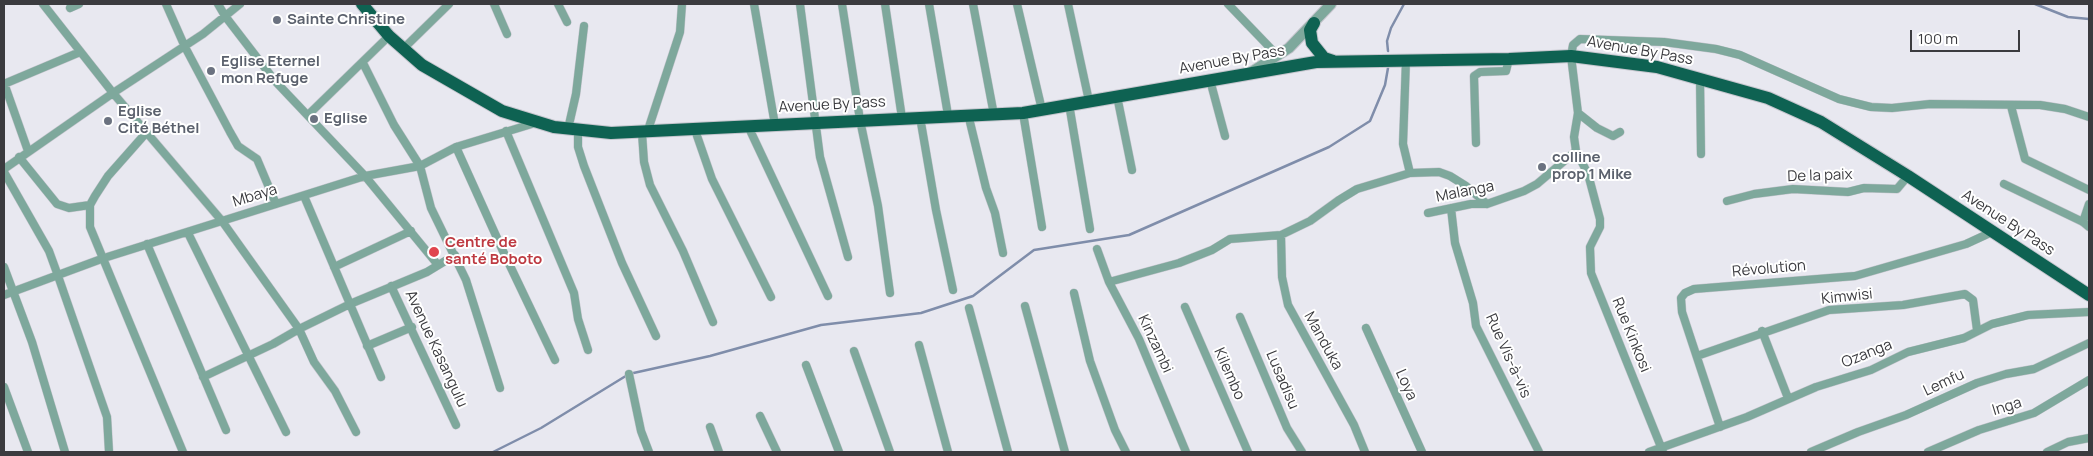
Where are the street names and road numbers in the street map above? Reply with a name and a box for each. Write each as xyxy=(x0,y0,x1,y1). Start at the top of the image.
street label: Avenue By Pass xyxy=(1586,33,1694,69)
street label: Avenue By Pass xyxy=(1178,42,1286,78)
street label: Avenue By Pass xyxy=(778,93,886,117)
street label: De la paix xyxy=(1787,166,1853,186)
street label: Malanga xyxy=(1434,178,1496,206)
street label: Mbaya xyxy=(231,181,279,211)
street label: Avenue By Pass xyxy=(1958,186,2058,260)
street label: Révolution xyxy=(1731,257,1807,281)
street label: Kimwisi xyxy=(1820,285,1874,309)
street label: Avenue Kasangulu xyxy=(401,288,471,410)
street label: Rue Kinkosi xyxy=(1608,295,1654,375)
street label: Manduka xyxy=(1300,309,1346,373)
street label: Rue Vis-à-vis xyxy=(1481,311,1535,401)
street label: Kinzambi xyxy=(1134,312,1176,376)
street label: Ozanga xyxy=(1839,336,1895,372)
street label: Kilembo xyxy=(1210,345,1248,403)
street label: Lusadisu xyxy=(1262,348,1302,412)
street label: Lemfu xyxy=(1921,366,1967,400)
street label: Loya xyxy=(1391,367,1421,403)
street label: Inga xyxy=(1990,394,2024,420)

